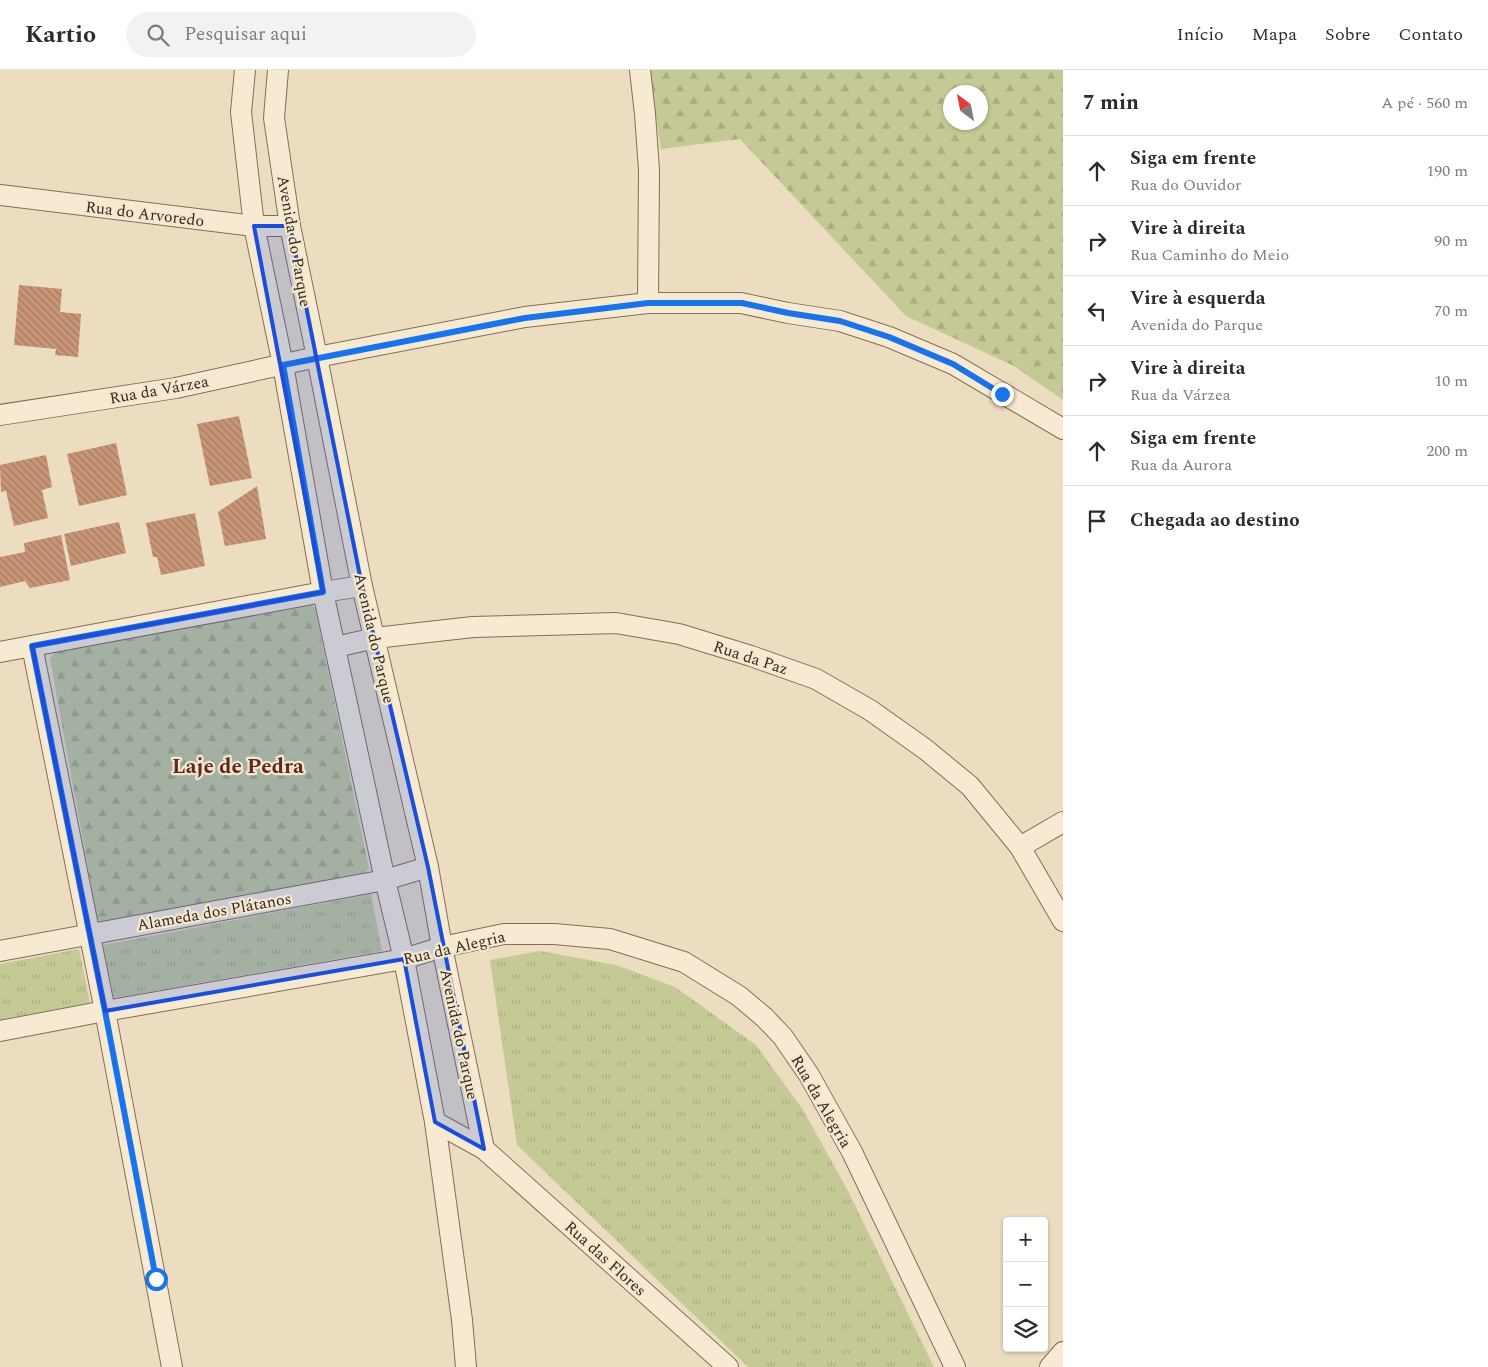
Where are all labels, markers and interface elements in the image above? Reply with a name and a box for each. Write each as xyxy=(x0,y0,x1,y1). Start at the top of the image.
search box xyxy=(126,12,476,57)
text: Kartio xyxy=(25,17,96,53)
text: Pesquisar aqui xyxy=(184,20,307,49)
icon: search xyxy=(144,21,172,49)
text: Início xyxy=(1177,21,1224,48)
text: Mapa xyxy=(1252,21,1297,48)
text: Sobre xyxy=(1325,21,1370,48)
text: Contato xyxy=(1398,21,1463,48)
north arrow xyxy=(943,85,988,130)
text: 7 min xyxy=(1083,87,1139,119)
text: A pé · 560 m xyxy=(1381,91,1468,115)
text: Siga em frente xyxy=(1130,144,1256,173)
icon: ahead xyxy=(1083,157,1111,185)
text: 190 m xyxy=(1426,159,1468,183)
text: Rua do Ouvidor xyxy=(1130,173,1241,197)
street label: Avenida do Parque xyxy=(271,174,317,309)
street label: Rua do Arvoredo xyxy=(84,195,206,233)
text: Vire à direita xyxy=(1130,214,1246,243)
icon: right xyxy=(1083,227,1111,255)
text: 90 m xyxy=(1434,229,1468,253)
text: Rua Caminho do Meio xyxy=(1130,243,1289,267)
text: Vire à esquerda xyxy=(1130,284,1266,313)
icon: left xyxy=(1083,297,1111,325)
text: 70 m xyxy=(1434,299,1468,323)
text: Avenida do Parque xyxy=(1130,313,1263,337)
text: Vire à direita xyxy=(1130,354,1246,383)
icon: right xyxy=(1083,367,1111,395)
street label: Rua da Várzea xyxy=(108,369,211,411)
text: 10 m xyxy=(1434,369,1468,393)
route end xyxy=(991,383,1014,406)
text: Rua da Várzea xyxy=(1130,383,1231,407)
text: Siga em frente xyxy=(1130,424,1256,453)
icon: ahead xyxy=(1083,437,1111,465)
text: 200 m xyxy=(1426,439,1468,463)
text: Rua da Aurora xyxy=(1130,453,1232,477)
text: Chegada ao destino xyxy=(1130,506,1300,535)
icon: arrive xyxy=(1083,507,1111,535)
street label: Avenida do Parque xyxy=(347,571,401,706)
street label: Rua da Paz xyxy=(710,635,791,681)
district label: Laje de Pedra xyxy=(172,751,304,783)
street label: Alameda dos Plátanos xyxy=(135,887,293,937)
street label: Rua da Alegria xyxy=(401,925,508,971)
street label: Avenida do Parque xyxy=(433,967,485,1102)
street label: Rua da Alegria xyxy=(785,1050,858,1153)
street label: Rua das Flores xyxy=(559,1215,652,1302)
map controls xyxy=(1003,1217,1048,1352)
button: + xyxy=(1003,1217,1048,1262)
button: − xyxy=(1003,1262,1048,1307)
route start xyxy=(145,1268,168,1291)
button: layers xyxy=(1003,1307,1048,1352)

